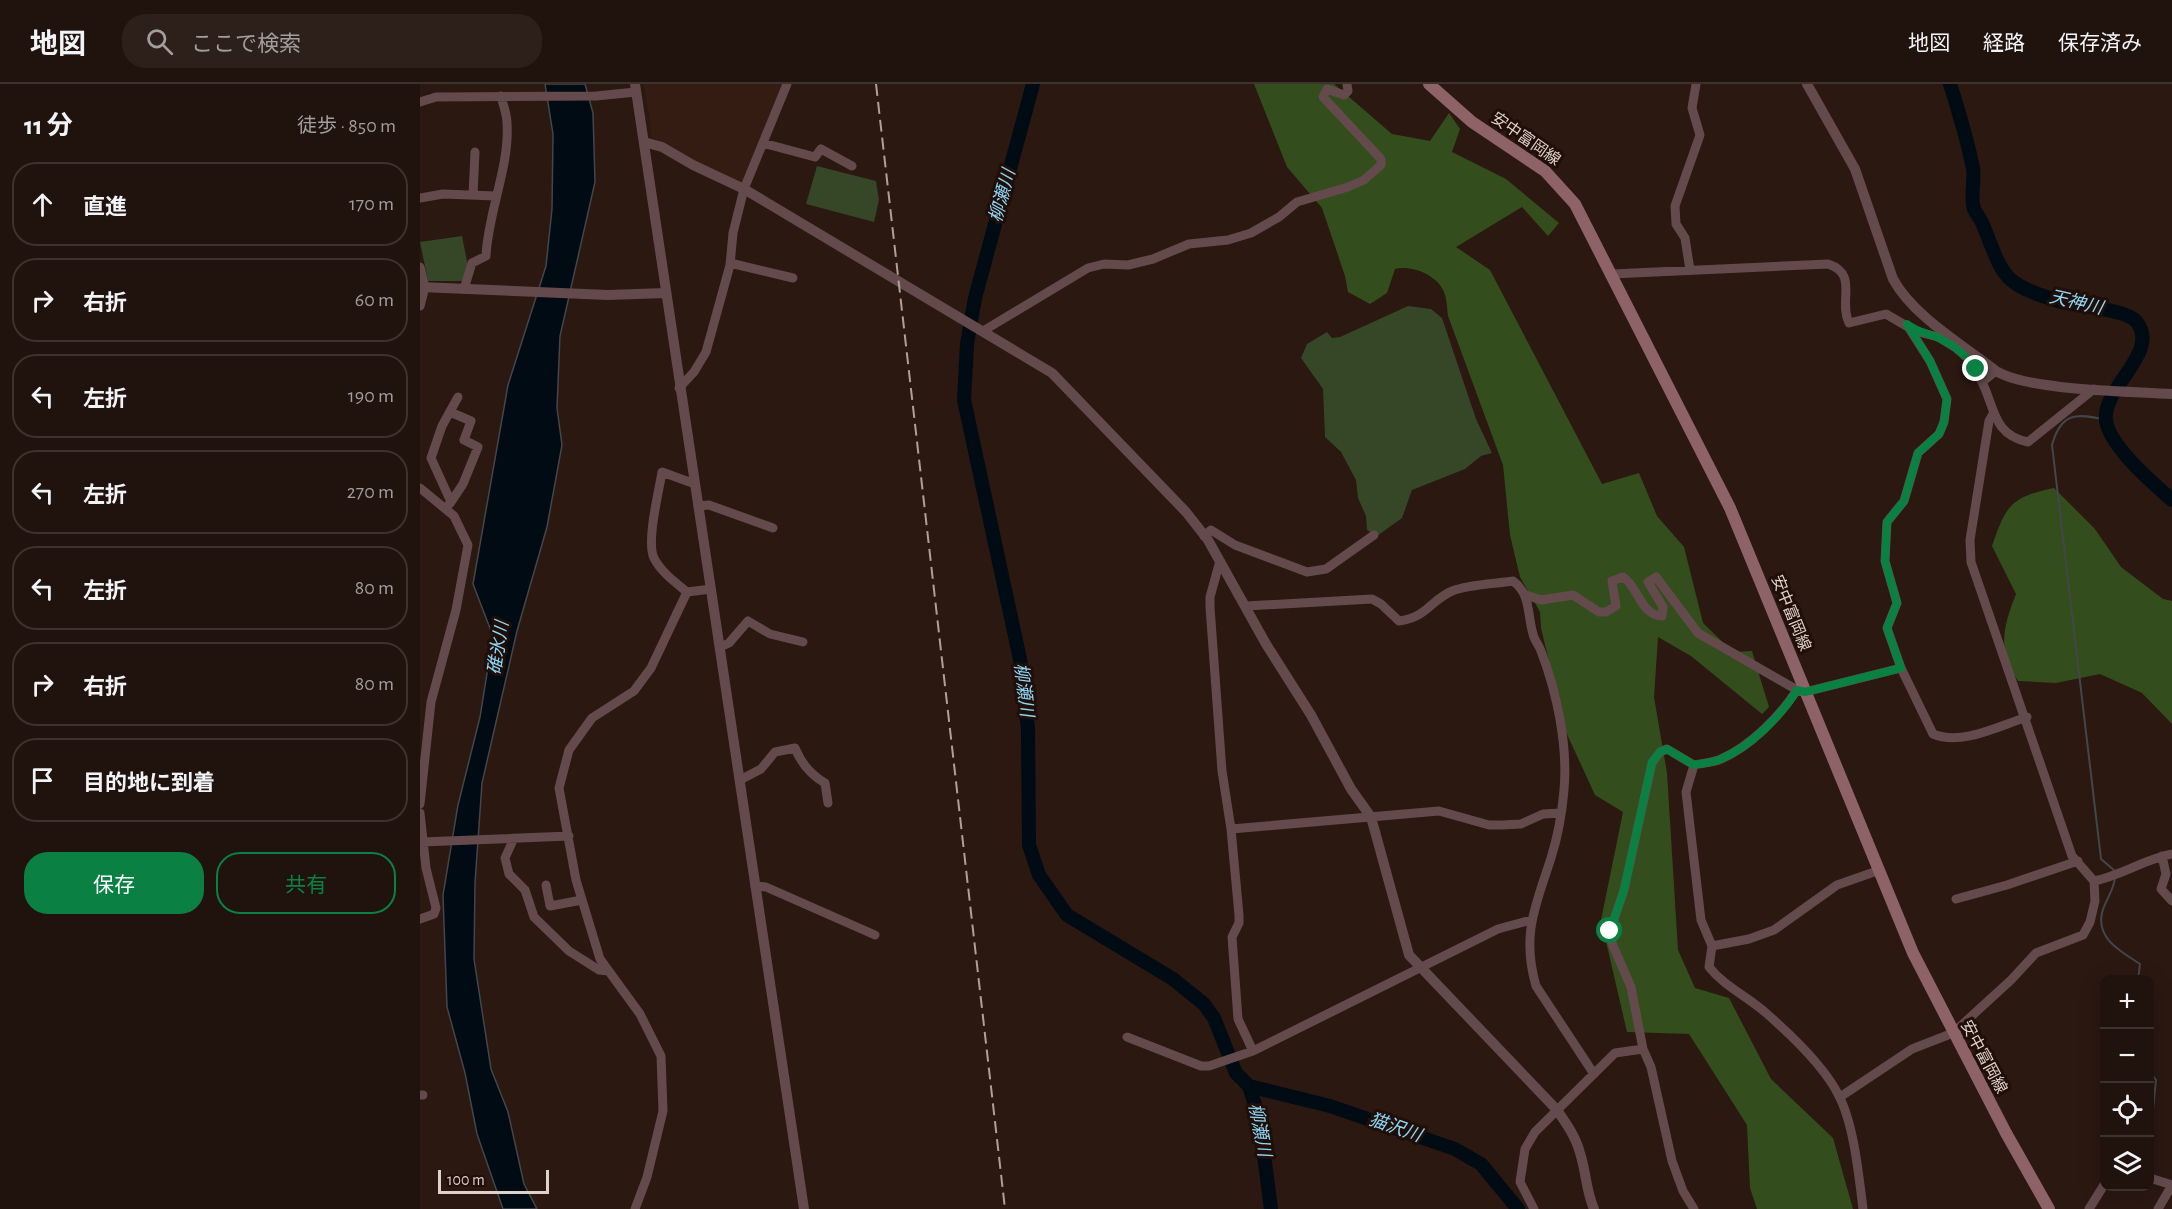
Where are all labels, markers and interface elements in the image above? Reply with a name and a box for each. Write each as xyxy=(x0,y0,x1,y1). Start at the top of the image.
search box xyxy=(122,14,542,68)
icon: search xyxy=(143,25,176,58)
text: 地図 xyxy=(30,31,86,59)
text: ここで検索 xyxy=(191,33,301,55)
text: 地図 xyxy=(1908,33,1950,54)
text: 経路 xyxy=(1983,33,2025,54)
text: 保存済み xyxy=(2058,33,2142,54)
street label: 安中富岡線 xyxy=(1489,109,1564,169)
text: 11 分 xyxy=(24,113,73,139)
text: 徒歩 · 850 m xyxy=(297,116,396,136)
water label: 柳瀬川 xyxy=(985,165,1019,224)
icon: ahead xyxy=(26,188,59,221)
text: 170 m xyxy=(349,194,394,214)
text: 直進 xyxy=(83,196,127,218)
icon: right xyxy=(26,284,59,317)
water label: 天神川 xyxy=(2048,286,2107,318)
text: 60 m xyxy=(355,290,394,310)
text: 右折 xyxy=(83,292,127,314)
route end xyxy=(1962,355,1988,381)
icon: left xyxy=(26,380,59,413)
text: 190 m xyxy=(348,386,394,406)
text: 左折 xyxy=(83,388,127,410)
icon: left xyxy=(26,476,59,509)
text: 270 m xyxy=(347,482,394,502)
text: 左折 xyxy=(83,484,127,506)
icon: left xyxy=(26,572,59,605)
street label: 安中富岡線 xyxy=(1769,573,1814,653)
text: 80 m xyxy=(355,578,394,598)
text: 左折 xyxy=(83,580,127,602)
water label: 碓氷川 xyxy=(484,618,512,676)
water label: 柳瀬川 xyxy=(1011,662,1037,720)
icon: right xyxy=(26,668,59,701)
text: 80 m xyxy=(355,674,394,694)
text: 右折 xyxy=(83,676,127,698)
icon: arrive xyxy=(26,764,59,797)
text: 目的地に到着 xyxy=(83,772,215,794)
button: 保存 xyxy=(24,852,204,914)
button: 共有 xyxy=(216,852,396,914)
route start xyxy=(1596,917,1622,943)
map controls xyxy=(2100,975,2154,1191)
button: + xyxy=(2100,975,2154,1029)
street label: 安中富岡線 xyxy=(1958,1017,2011,1096)
button: − xyxy=(2100,1029,2154,1083)
button: locate xyxy=(2100,1083,2154,1137)
water label: 柳瀬川 xyxy=(1245,1101,1275,1160)
water label: 猫沢川 xyxy=(1367,1109,1426,1146)
button: layers xyxy=(2100,1137,2154,1191)
scale bar xyxy=(438,1167,549,1194)
text: 100 m xyxy=(447,1172,485,1188)

